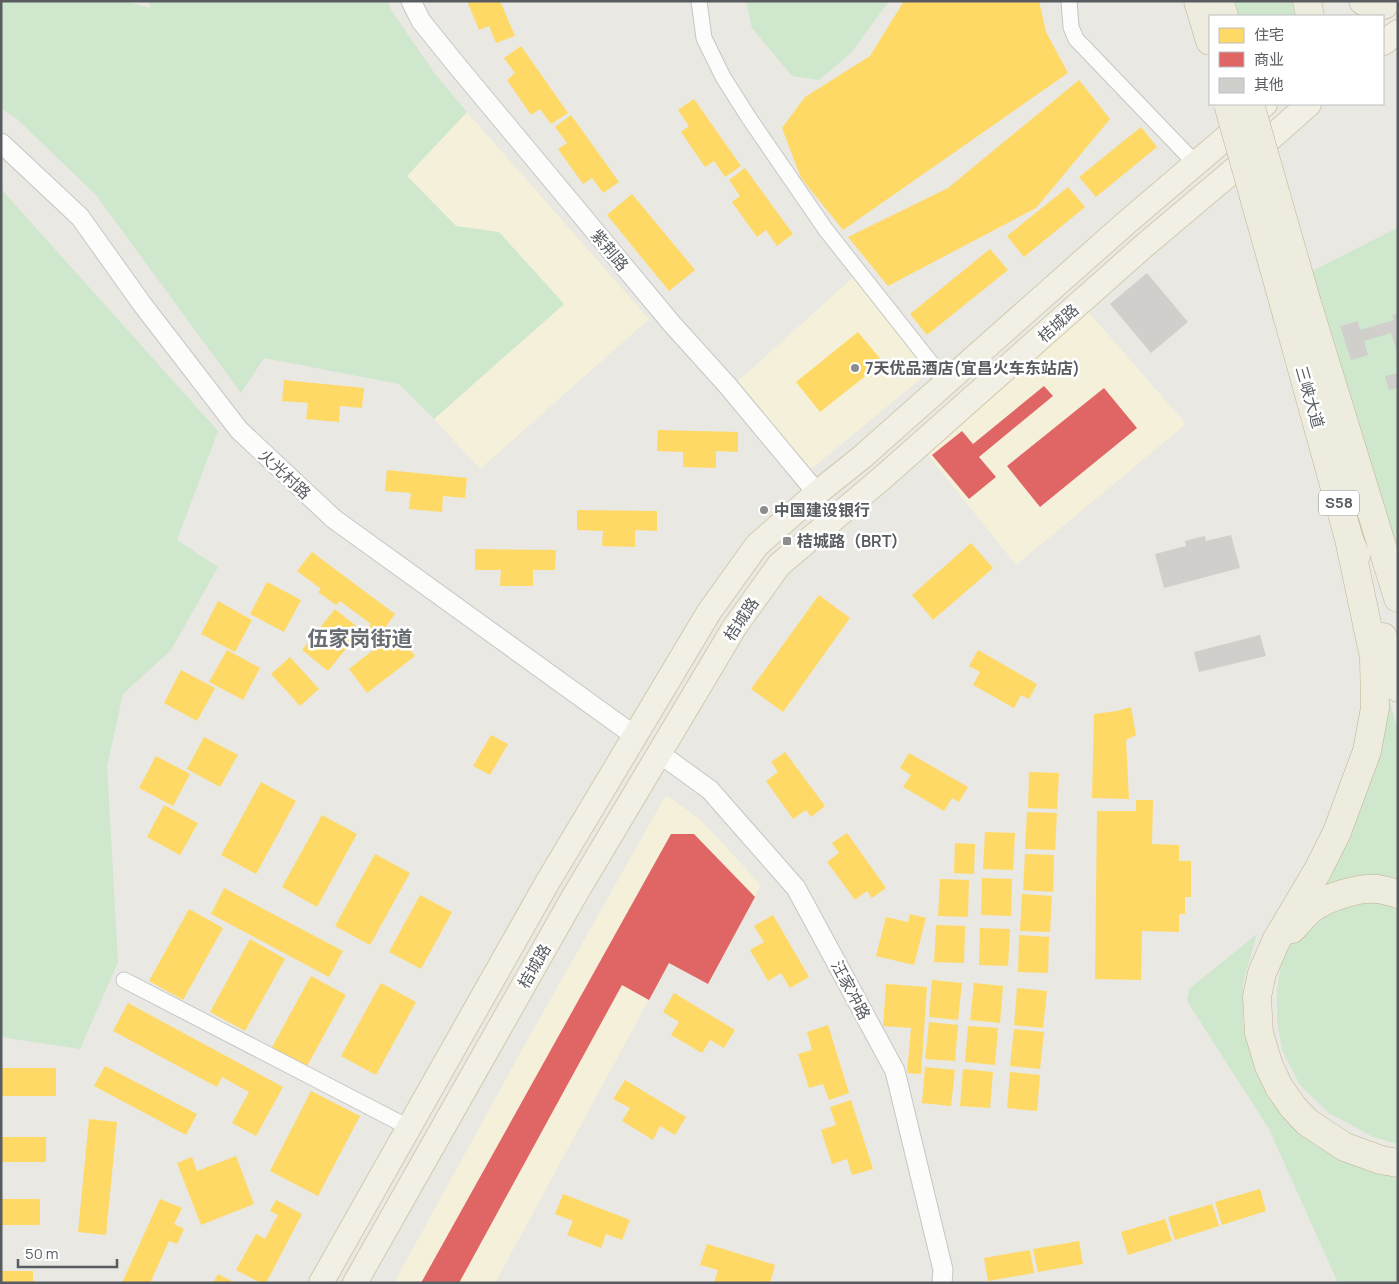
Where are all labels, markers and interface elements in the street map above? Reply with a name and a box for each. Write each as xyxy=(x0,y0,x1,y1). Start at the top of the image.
legend xyxy=(1209,15,1384,105)
text: 住宅 xyxy=(1254,24,1284,45)
text: 商业 xyxy=(1254,49,1284,70)
text: 其他 xyxy=(1254,74,1284,95)
street label: 紫荆路 xyxy=(586,225,634,275)
street label: 桔城路 xyxy=(1033,299,1083,347)
place label: 7天优品酒店(宜昌火车东站店) xyxy=(865,357,1080,379)
marker: 7天优品酒店(宜昌火车东站店) xyxy=(849,362,861,374)
street label: 三峡大道 xyxy=(1291,363,1329,431)
street label: 火光村路 xyxy=(254,444,316,504)
road number: S58 xyxy=(1319,490,1359,516)
place label: 中国建设银行 xyxy=(774,499,870,521)
marker: 中国建设银行 xyxy=(758,504,770,516)
place label: 桔城路（BRT） xyxy=(797,530,907,552)
marker: 桔城路（BRT） xyxy=(781,535,793,547)
street label: 桔城路 xyxy=(718,593,764,645)
district label: 伍家岗街道 xyxy=(308,624,413,652)
street label: 桔城路 xyxy=(512,940,556,992)
street label: 汪家冲路 xyxy=(826,957,876,1023)
scale bar xyxy=(18,1236,116,1268)
text: 50 m xyxy=(25,1243,59,1264)

